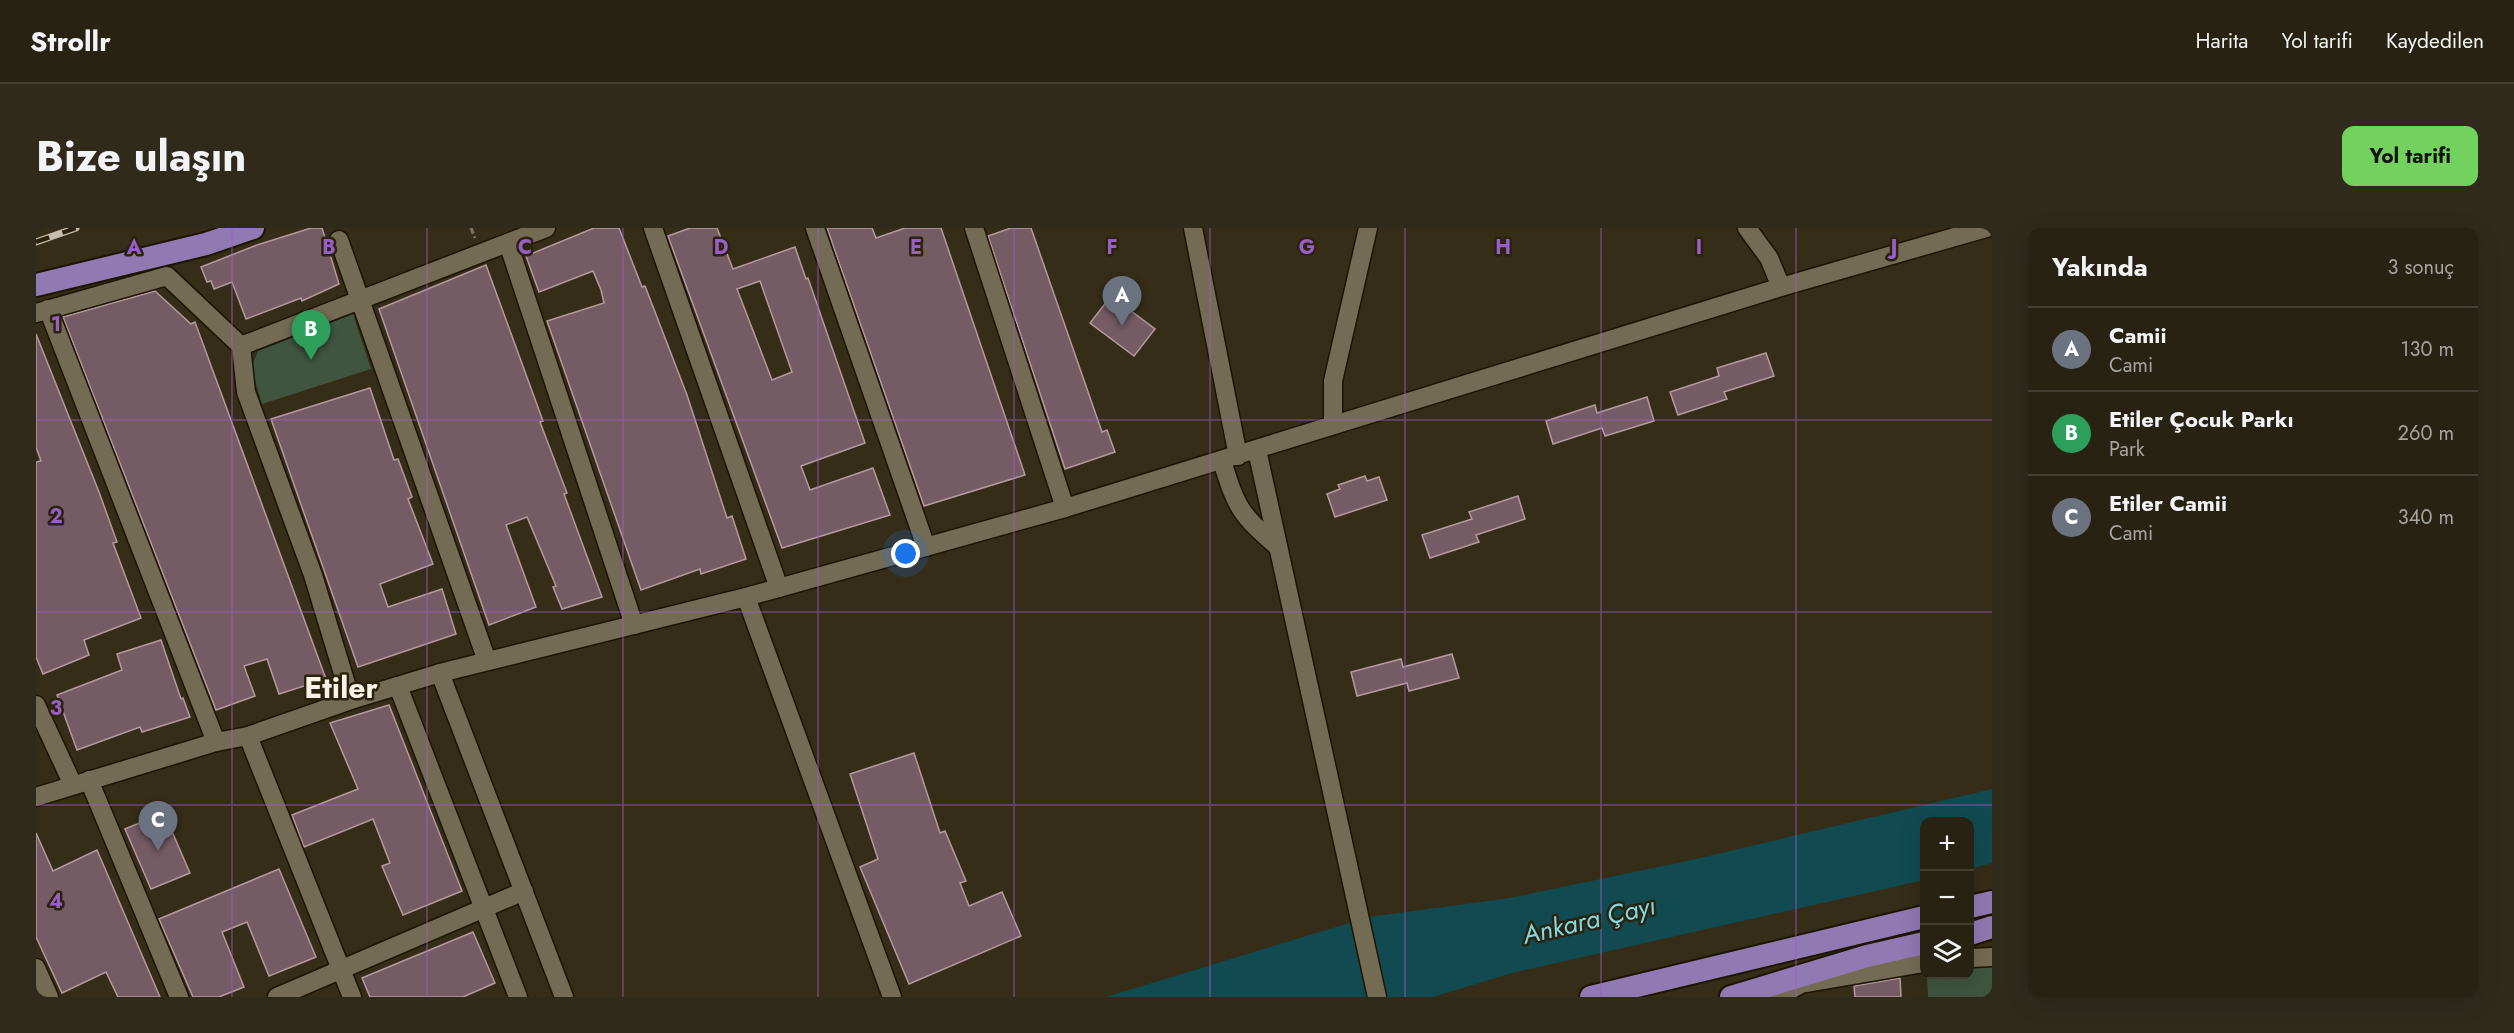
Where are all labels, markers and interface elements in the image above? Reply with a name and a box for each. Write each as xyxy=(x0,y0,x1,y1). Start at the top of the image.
text: Strollr xyxy=(30,21,111,62)
text: Harita xyxy=(2196,26,2248,56)
text: Yol tarifi xyxy=(2281,26,2353,56)
text: Kaydedilen xyxy=(2386,26,2484,56)
text: Bize ulaşın xyxy=(36,126,246,187)
button: Yol tarifi xyxy=(2342,126,2478,186)
text: A xyxy=(126,233,142,262)
text: B xyxy=(322,233,336,262)
text: C xyxy=(518,233,532,262)
text: D xyxy=(714,233,728,262)
text: E xyxy=(910,233,922,262)
text: F xyxy=(1106,233,1118,262)
text: G xyxy=(1299,233,1315,262)
text: H xyxy=(1495,233,1511,262)
text: I xyxy=(1696,233,1702,262)
text: J xyxy=(1887,233,1897,262)
text: Yakında xyxy=(2052,248,2148,286)
text: 3 sonuç xyxy=(2388,253,2454,282)
pin: A xyxy=(1102,276,1142,326)
text: 1 xyxy=(51,310,61,339)
pin: B xyxy=(292,310,330,360)
text: Camii xyxy=(2109,319,2166,351)
text: A xyxy=(2064,335,2079,364)
text: 130 m xyxy=(2400,335,2454,364)
text: Cami xyxy=(2109,351,2153,380)
text: Etiler Çocuk Parkı xyxy=(2109,403,2293,435)
text: B xyxy=(2065,419,2078,448)
text: 260 m xyxy=(2398,419,2454,448)
text: Park xyxy=(2109,435,2145,464)
text: Etiler Camii xyxy=(2109,487,2227,519)
text: 2 xyxy=(49,502,63,531)
text: C xyxy=(2064,503,2079,532)
text: 340 m xyxy=(2398,503,2454,532)
text: Cami xyxy=(2109,519,2153,548)
your location xyxy=(891,539,920,568)
district label: Etiler xyxy=(304,666,378,709)
text: 3 xyxy=(50,694,62,723)
pin: C xyxy=(138,802,178,851)
map controls xyxy=(1920,817,1974,979)
button: + xyxy=(1920,817,1974,871)
button: − xyxy=(1920,871,1974,925)
water label: Ankara Çayı xyxy=(1518,886,1659,954)
text: 4 xyxy=(49,887,63,916)
button: layers xyxy=(1920,925,1974,979)

